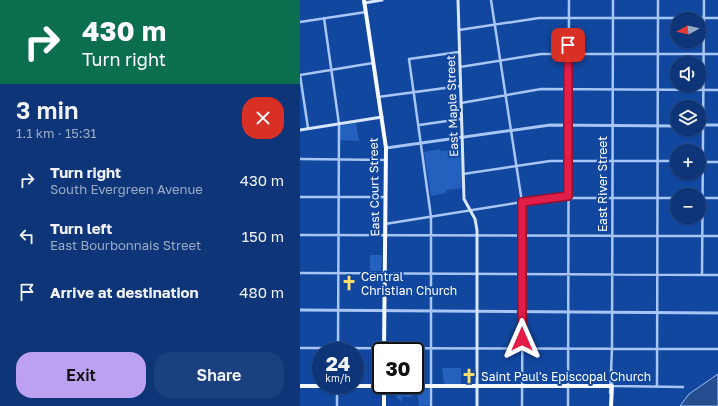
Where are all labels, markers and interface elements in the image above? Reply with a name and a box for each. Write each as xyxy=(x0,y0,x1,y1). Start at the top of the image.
north arrow xyxy=(670,12,706,48)
map controls xyxy=(670,12,706,224)
text: 430 m xyxy=(82,14,166,47)
icon: right xyxy=(16,16,68,68)
pin xyxy=(551,28,585,62)
icon: arrive xyxy=(557,34,579,56)
text: Turn right xyxy=(82,48,166,70)
street label: East Maple Street xyxy=(443,55,461,157)
button: sound xyxy=(670,56,706,92)
text: 3 min xyxy=(16,95,79,124)
button: close xyxy=(242,97,284,139)
button: layers xyxy=(670,100,706,136)
text: 1.1 km · 15:31 xyxy=(16,125,97,141)
street label: East River Street xyxy=(595,136,610,232)
street label: East Court Street xyxy=(366,137,382,237)
button: + xyxy=(670,144,706,180)
text: Turn right xyxy=(50,163,121,181)
icon: right xyxy=(16,169,38,191)
text: 430 m xyxy=(240,171,284,189)
text: South Evergreen Avenue xyxy=(50,181,203,197)
button: − xyxy=(670,188,706,224)
text: Turn left xyxy=(50,219,112,237)
icon: left xyxy=(16,225,38,247)
text: 150 m xyxy=(242,227,284,245)
text: East Bourbonnais Street xyxy=(50,237,201,253)
place label: Central Christian Church xyxy=(361,269,457,298)
church icon: Central Christian Church xyxy=(340,274,358,292)
icon: arrive xyxy=(16,281,38,303)
text: Arrive at destination xyxy=(50,283,199,301)
text: 480 m xyxy=(239,283,284,301)
position arrow xyxy=(501,318,543,360)
speed limit sign: 30 xyxy=(372,342,424,394)
text: 24 xyxy=(326,351,350,375)
button: Exit xyxy=(16,352,146,398)
button: Share xyxy=(154,352,284,398)
church icon: Saint Paul's Episcopal Church xyxy=(460,367,478,385)
place label: Saint Paul's Episcopal Church xyxy=(481,369,651,384)
text: km/h xyxy=(325,372,351,384)

